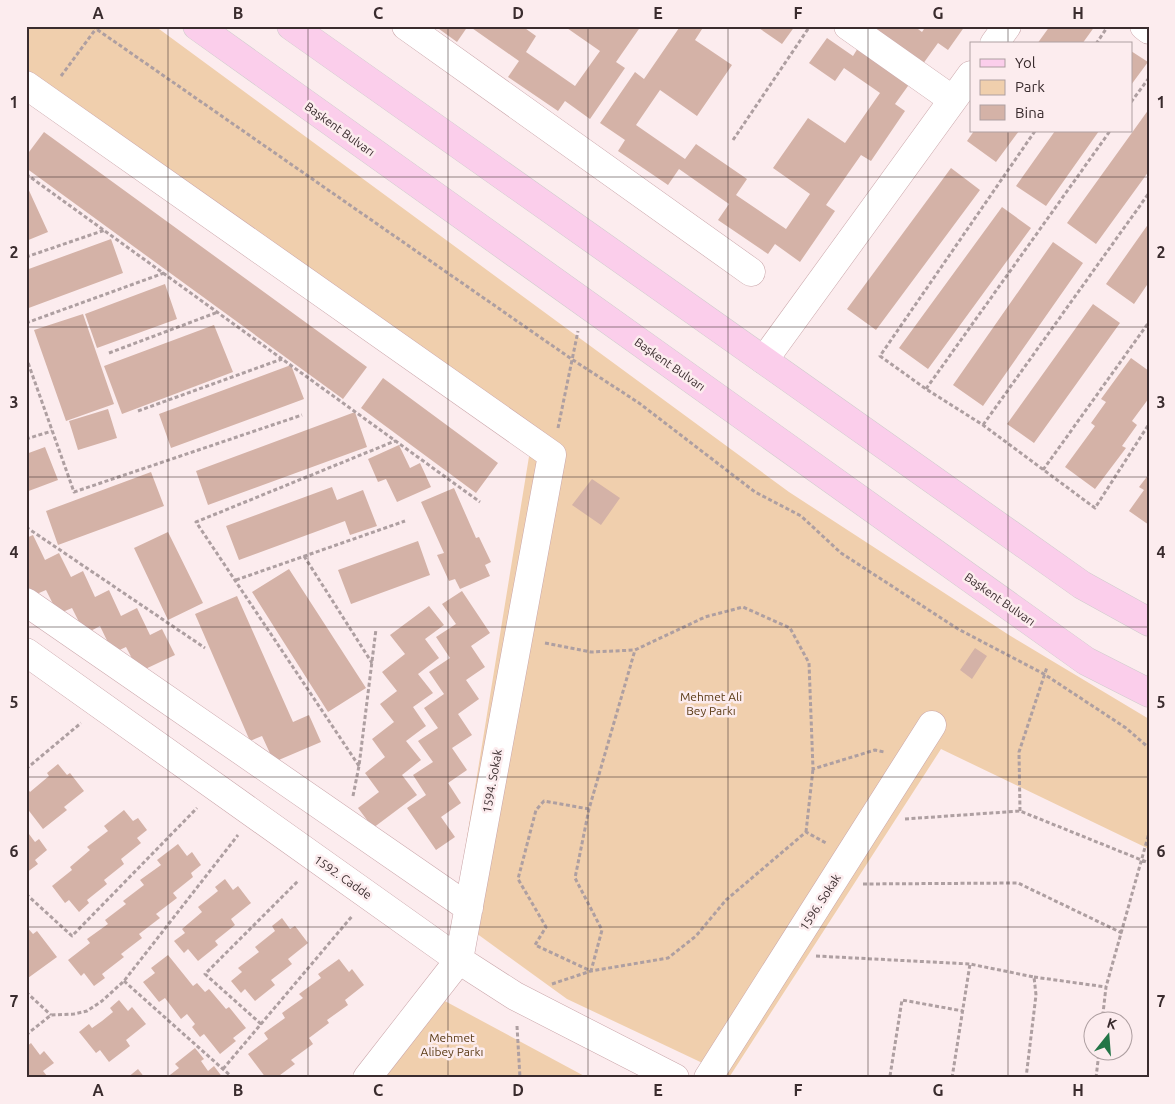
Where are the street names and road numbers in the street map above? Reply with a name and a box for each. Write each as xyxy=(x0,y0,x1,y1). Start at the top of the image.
street label: Başkent Bulvarı xyxy=(303,99,377,159)
street label: Başkent Bulvarı xyxy=(632,335,708,393)
street label: Başkent Bulvarı xyxy=(962,570,1038,628)
street label: 1594. Sokak xyxy=(480,748,504,814)
street label: 1592. Cadde xyxy=(312,852,374,902)
street label: 1596. Sokak xyxy=(797,871,843,933)

